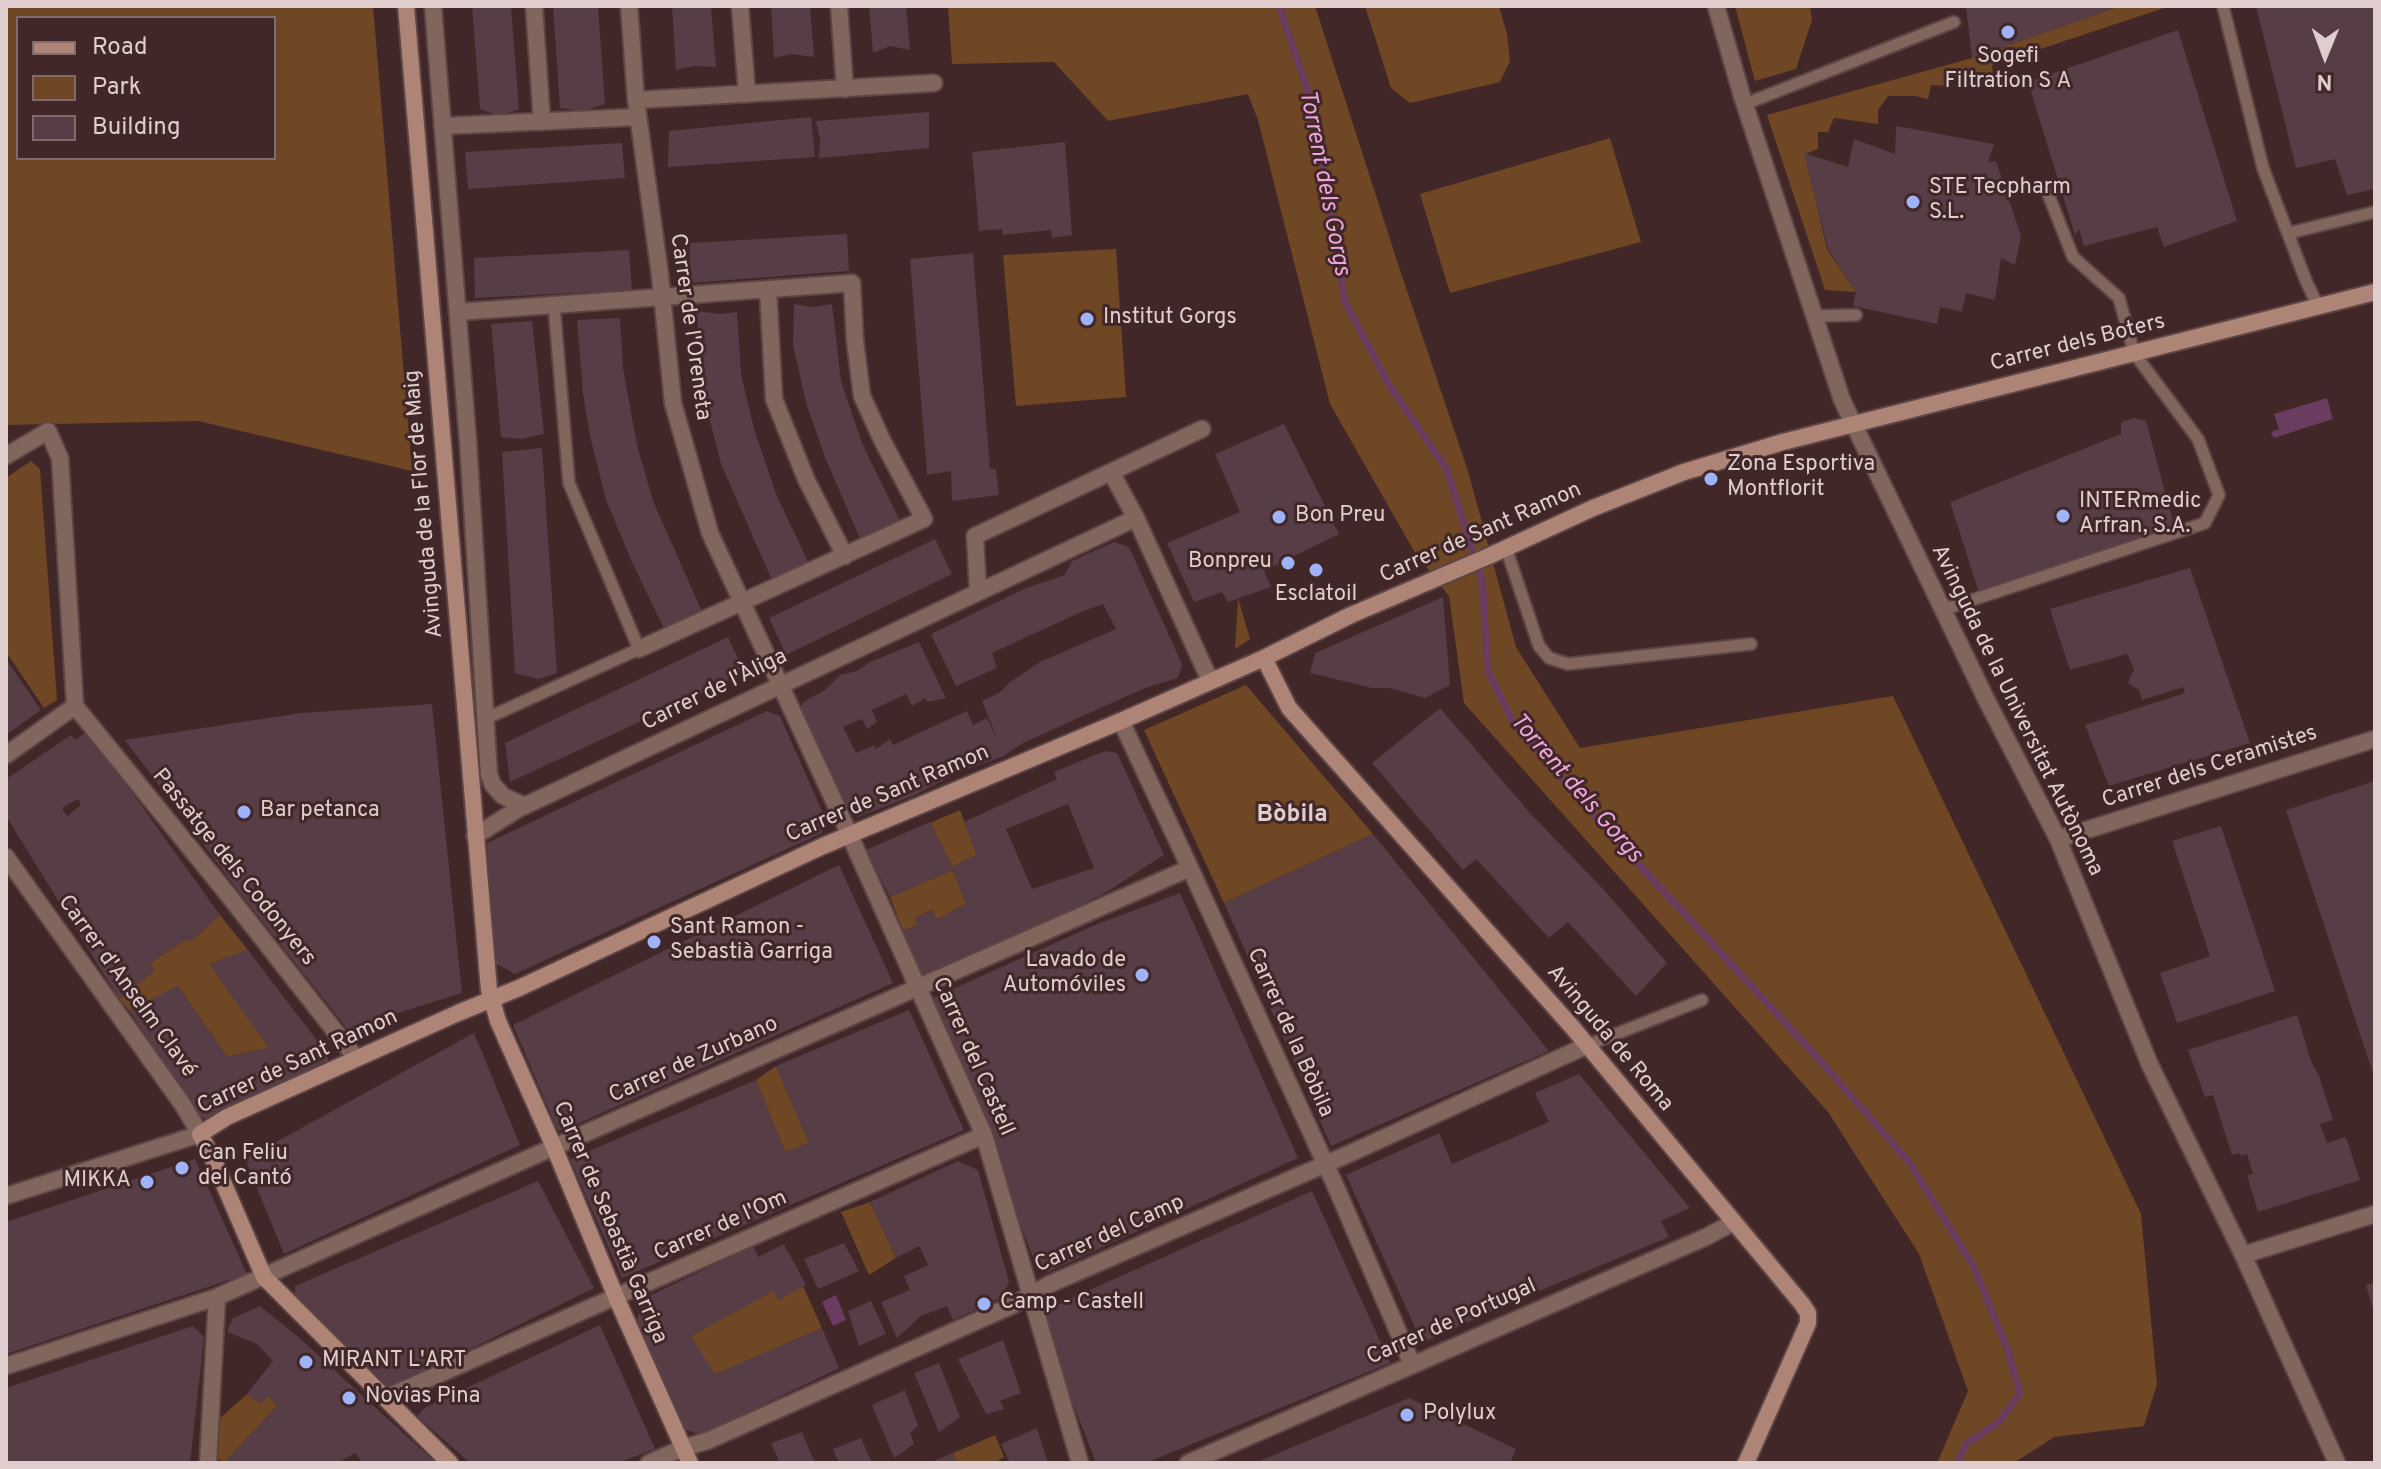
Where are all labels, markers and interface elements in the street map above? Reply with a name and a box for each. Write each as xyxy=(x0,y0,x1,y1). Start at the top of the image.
legend xyxy=(16,16,276,160)
north arrow xyxy=(2285,16,2365,96)
marker: Sogefi Filtration S A xyxy=(1999,23,2017,41)
text: Road xyxy=(92,33,148,63)
place label: Sogefi Filtration S A xyxy=(1945,45,2071,96)
text: N xyxy=(2316,67,2333,94)
text: Park xyxy=(92,73,142,103)
water label: Torrent dels Gorgs xyxy=(1291,87,1355,279)
text: Building xyxy=(92,113,181,143)
place label: STE Tecpharm S.L. xyxy=(1929,176,2071,228)
marker: STE Tecpharm S.L. xyxy=(1904,193,1922,211)
street label: Carrer de l'Oreneta xyxy=(663,232,715,422)
place label: Institut Gorgs xyxy=(1103,306,1237,332)
marker: Institut Gorgs xyxy=(1078,310,1096,328)
street label: Carrer dels Boters xyxy=(1988,310,2168,378)
street label: Avinguda de la Flor de Maig xyxy=(400,369,450,639)
place label: Zona Esportiva Montflorit xyxy=(1727,453,1875,504)
marker: Zona Esportiva Montflorit xyxy=(1702,470,1720,488)
street label: Carrer de Sant Ramon xyxy=(1376,478,1586,590)
place label: INTERmedic Arfran, S.A. xyxy=(2079,490,2201,542)
place label: Bon Preu xyxy=(1295,504,1385,530)
marker: INTERmedic Arfran, S.A. xyxy=(2054,507,2072,525)
marker: Bon Preu xyxy=(1270,508,1288,526)
street label: Avinguda de la Universitat Autònoma xyxy=(1924,541,2108,881)
place label: Bonpreu xyxy=(1188,550,1272,576)
marker: Bonpreu xyxy=(1279,554,1297,572)
marker: Esclatoil xyxy=(1307,561,1325,579)
place label: Esclatoil xyxy=(1275,583,1357,609)
street label: Carrer de l'Àliga xyxy=(638,644,792,738)
water label: Torrent dels Gorgs xyxy=(1502,708,1648,870)
street label: Carrer dels Ceramistes xyxy=(2099,721,2321,815)
street label: Carrer de Sant Ramon xyxy=(782,740,994,850)
street label: Passatge dels Codonyers xyxy=(145,764,321,972)
place label: Bar petanca xyxy=(260,799,380,825)
district label: Bòbila xyxy=(1256,802,1328,830)
marker: Bar petanca xyxy=(235,803,253,821)
street label: Carrer d'Anselm Clavé xyxy=(51,891,201,1083)
place label: Sant Ramon - Sebastià Garriga xyxy=(670,916,833,968)
marker: Sant Ramon - Sebastià Garriga xyxy=(645,933,663,951)
street label: Carrer de la Bòbila xyxy=(1240,944,1338,1122)
place label: Lavado de Automóviles xyxy=(1003,949,1126,1000)
street label: Avinguda de Roma xyxy=(1540,960,1678,1118)
marker: Lavado de Automóviles xyxy=(1133,966,1151,984)
street label: Carrer del Castell xyxy=(925,974,1019,1140)
street label: Carrer de Sant Ramon xyxy=(194,1005,402,1121)
street label: Carrer de Zurbano xyxy=(605,1012,783,1110)
street label: Carrer de Sebastià Garriga xyxy=(546,1098,672,1348)
place label: Can Feliu del Cantó xyxy=(198,1142,292,1194)
marker: Can Feliu del Cantó xyxy=(173,1159,191,1177)
place label: MIKKA xyxy=(63,1169,131,1195)
marker: MIKKA xyxy=(138,1173,156,1191)
street label: Carrer de l'Om xyxy=(650,1186,792,1268)
street label: Carrer del Camp xyxy=(1031,1190,1189,1280)
street label: Carrer de Portugal xyxy=(1363,1274,1541,1372)
place label: Camp - Castell xyxy=(1000,1291,1144,1317)
marker: Camp - Castell xyxy=(975,1295,993,1313)
place label: MIRANT L'ART xyxy=(322,1349,466,1375)
marker: MIRANT L'ART xyxy=(297,1353,315,1371)
place label: Novias Pina xyxy=(365,1385,480,1411)
marker: Novias Pina xyxy=(340,1389,358,1407)
place label: Polylux xyxy=(1423,1402,1496,1428)
marker: Polylux xyxy=(1398,1406,1416,1424)

